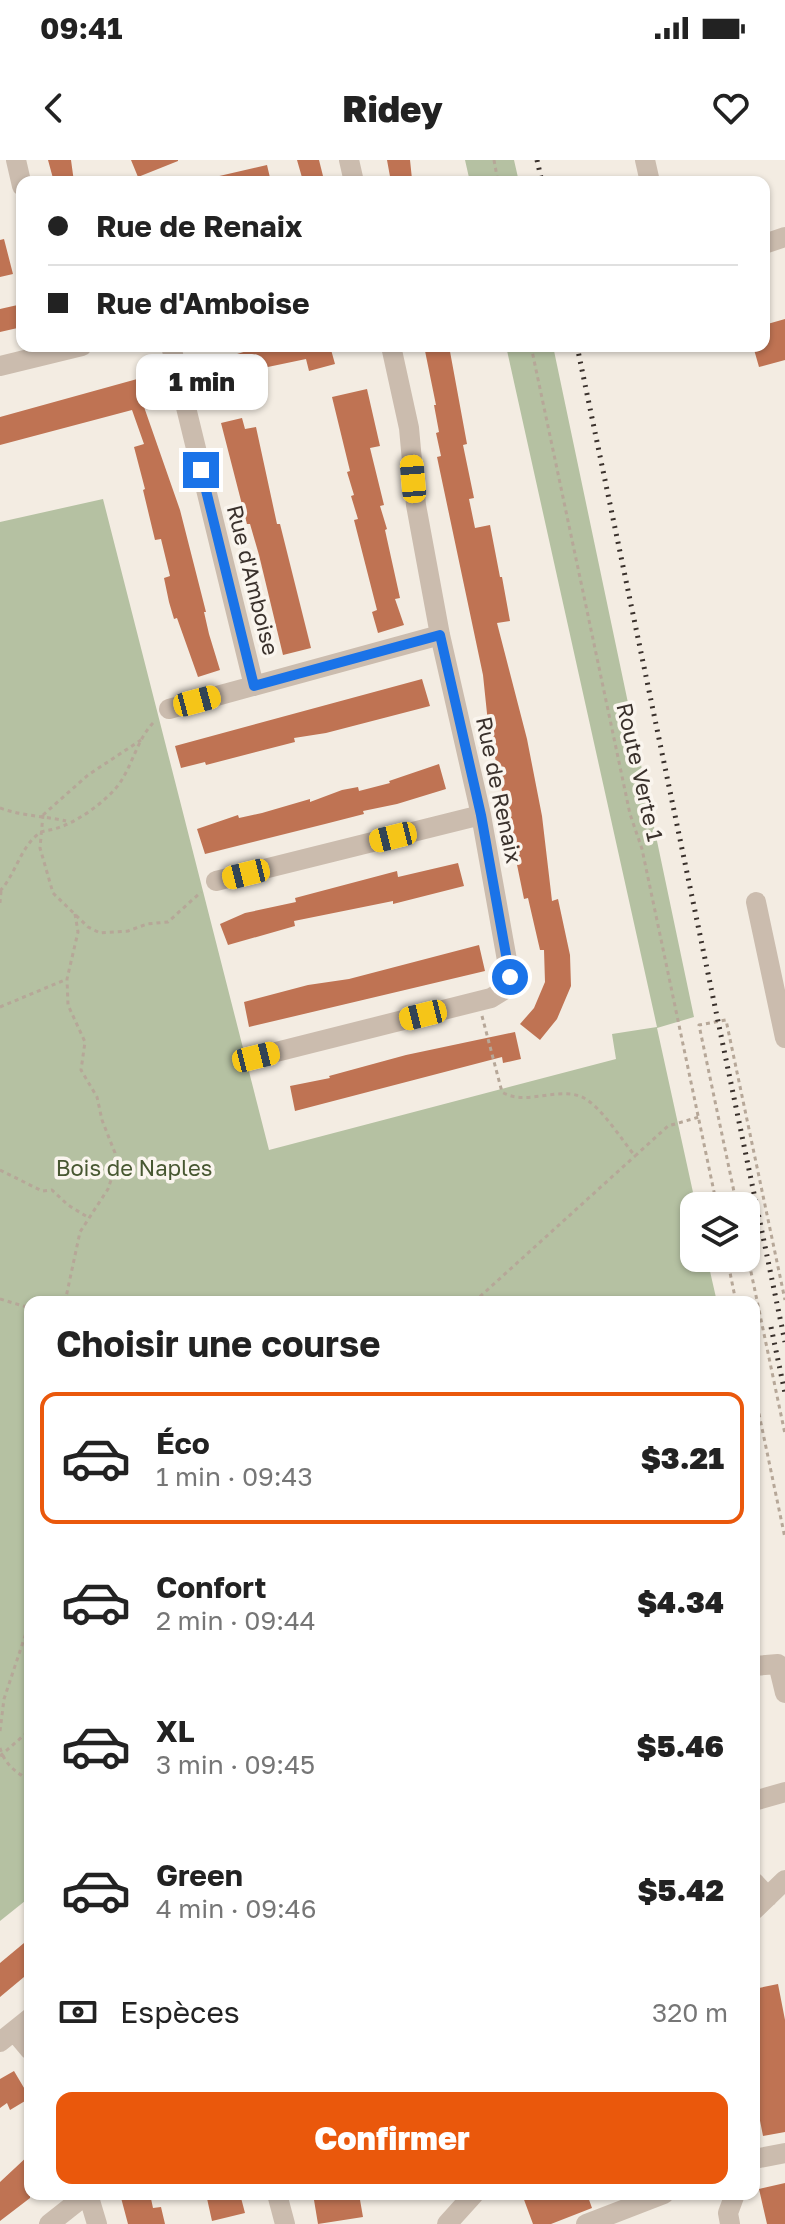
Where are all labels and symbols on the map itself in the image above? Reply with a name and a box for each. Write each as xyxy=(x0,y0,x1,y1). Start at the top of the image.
callout: 1 min xyxy=(135,354,267,410)
route end xyxy=(183,452,219,488)
car xyxy=(399,454,427,504)
street label: Rue d'Amboise xyxy=(222,502,285,658)
car xyxy=(171,683,223,719)
street label: Route Verte 1 xyxy=(611,700,670,844)
street label: Rue de Renaix xyxy=(471,714,528,866)
car xyxy=(367,820,419,854)
car xyxy=(220,857,272,891)
route start xyxy=(492,959,528,995)
car xyxy=(397,998,449,1032)
car xyxy=(230,1040,282,1074)
park label: Bois de Naples xyxy=(56,1154,212,1181)

